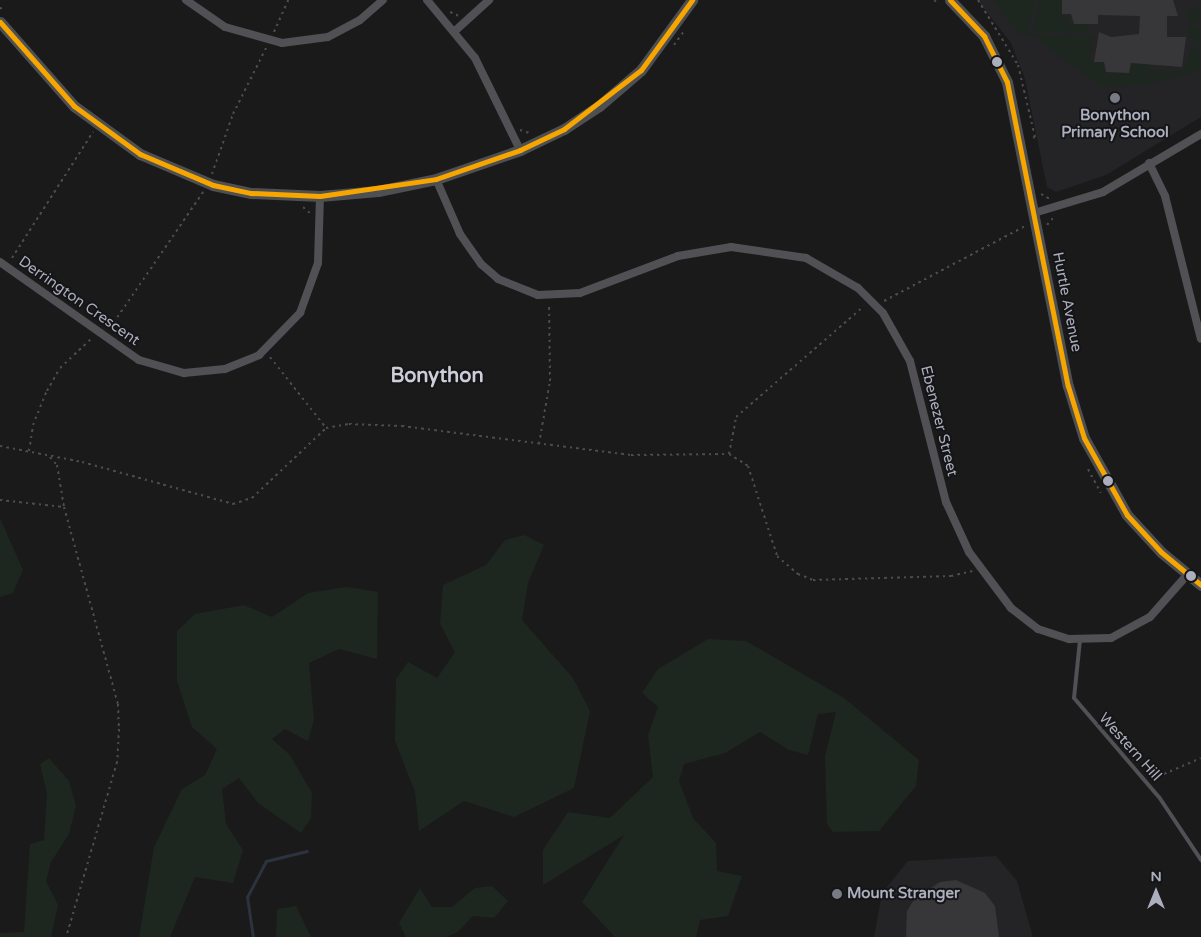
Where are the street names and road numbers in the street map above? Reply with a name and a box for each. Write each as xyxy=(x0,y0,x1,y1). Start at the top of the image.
street label: Hurtle Avenue xyxy=(1048,250,1086,354)
street label: Derrington Crescent xyxy=(15,252,143,350)
street label: Ebenezer Street xyxy=(917,364,961,478)
street label: Western Hill xyxy=(1095,709,1165,785)

